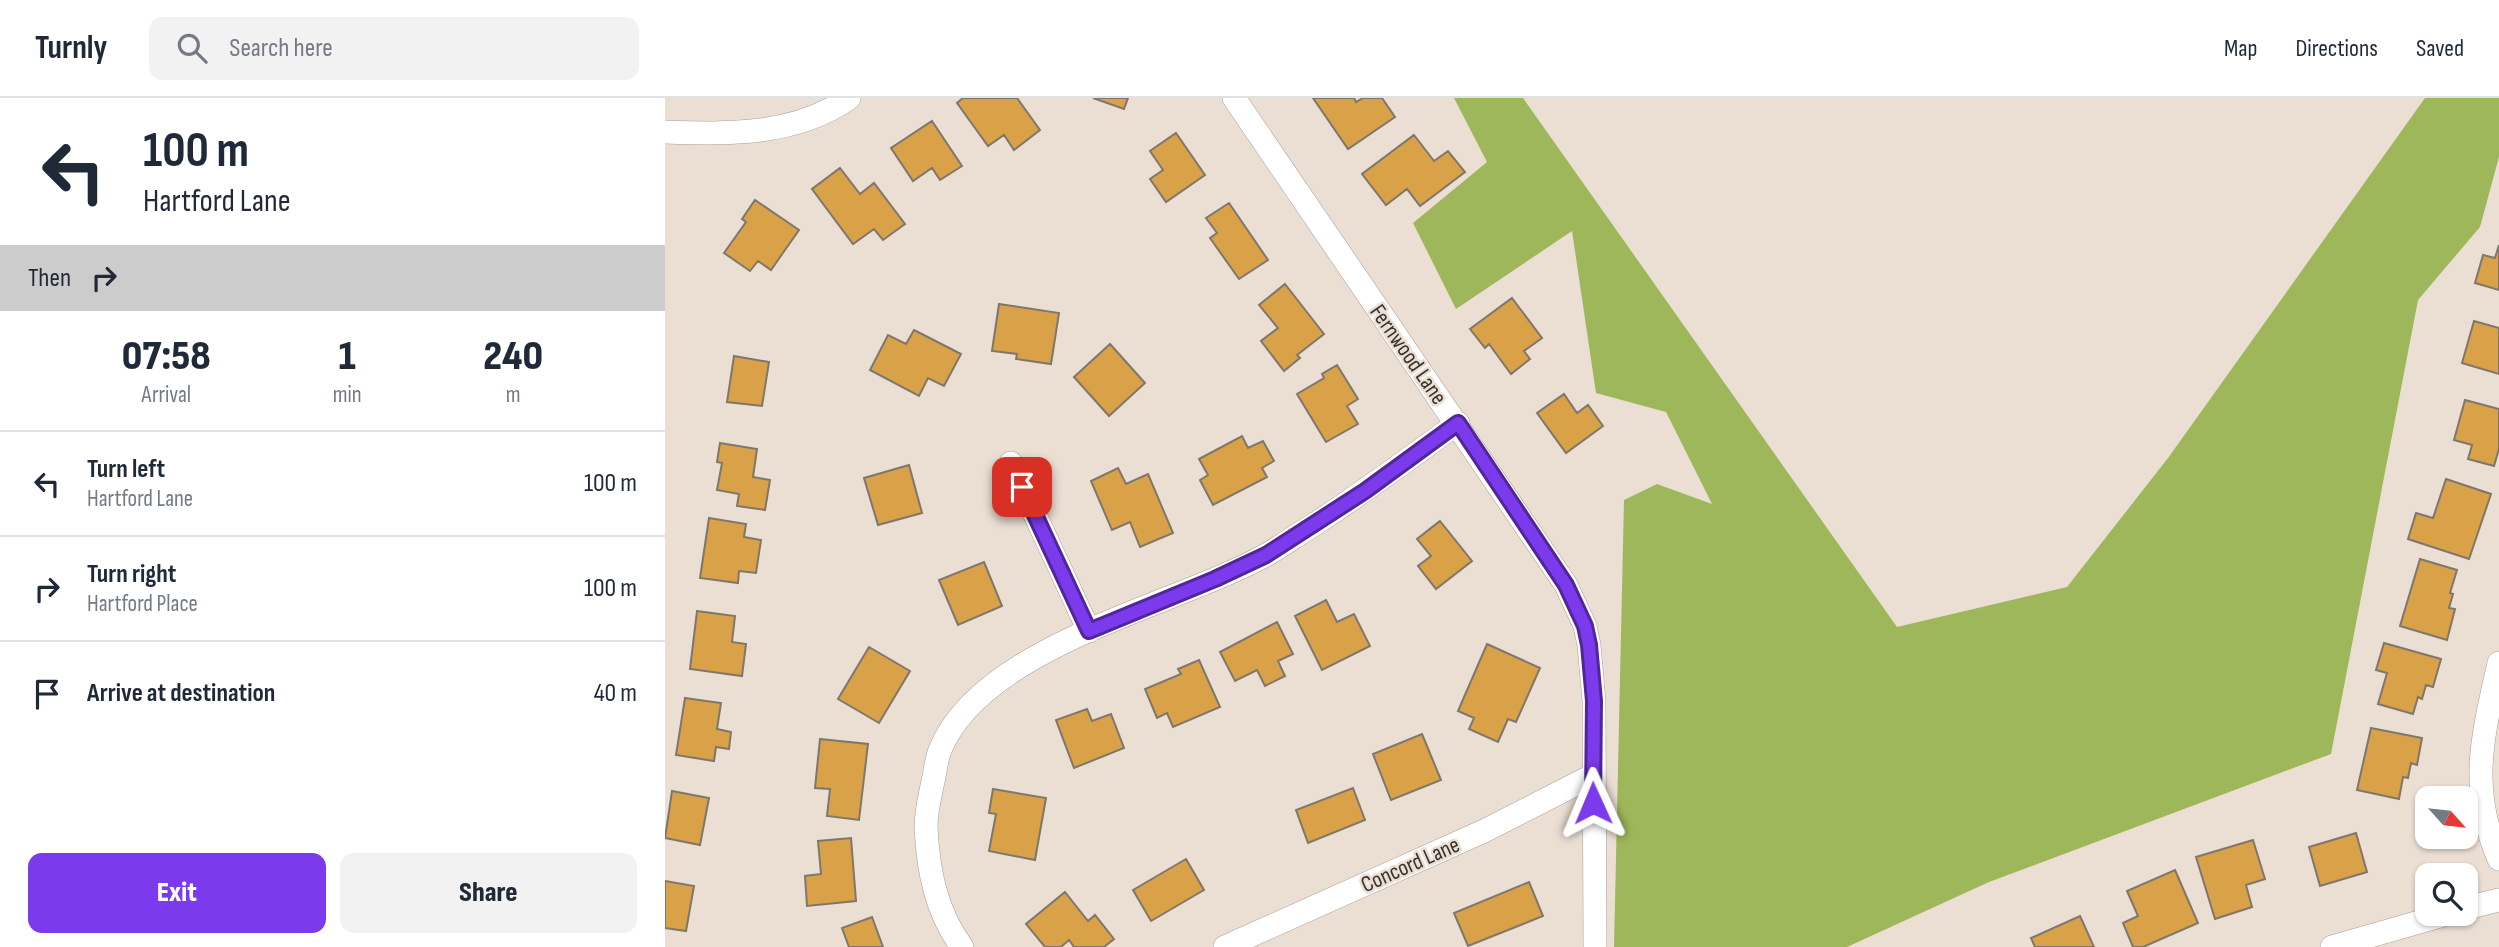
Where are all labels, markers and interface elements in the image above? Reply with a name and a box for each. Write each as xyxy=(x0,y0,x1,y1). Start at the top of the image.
search box xyxy=(149,17,639,80)
text: Turnly xyxy=(35,28,107,68)
icon: search xyxy=(173,29,211,67)
text: Search here xyxy=(229,33,333,64)
text: Map xyxy=(2224,34,2257,63)
text: Directions xyxy=(2295,34,2378,63)
text: Saved xyxy=(2416,34,2464,63)
text: 100 m xyxy=(143,122,249,181)
icon: left xyxy=(28,126,119,217)
text: Hartford Lane xyxy=(143,182,291,221)
icon: right xyxy=(85,259,123,297)
text: Then xyxy=(28,263,71,294)
street label: Fernwood Lane xyxy=(1364,299,1453,410)
text: 07:58 xyxy=(122,331,211,382)
text: 1 xyxy=(339,331,356,382)
text: 240 xyxy=(483,331,543,382)
text: Arrival xyxy=(142,381,191,409)
text: min xyxy=(333,381,362,409)
text: m xyxy=(506,381,521,409)
text: Turn left xyxy=(87,454,165,485)
pin xyxy=(992,457,1052,517)
icon: left xyxy=(28,465,66,503)
text: 100 m xyxy=(584,468,637,499)
icon: arrive xyxy=(1003,468,1041,506)
text: Hartford Lane xyxy=(87,485,193,513)
text: Turn right xyxy=(87,559,176,590)
icon: right xyxy=(28,570,66,608)
text: 100 m xyxy=(584,573,637,604)
text: Hartford Place xyxy=(87,590,198,618)
icon: arrive xyxy=(28,675,66,713)
text: Arrive at destination xyxy=(87,678,275,709)
text: 40 m xyxy=(594,678,637,709)
position arrow xyxy=(1556,766,1630,840)
north arrow xyxy=(2415,786,2478,849)
map controls xyxy=(2415,786,2478,926)
street label: Concord Lane xyxy=(1357,831,1464,899)
button: Exit xyxy=(28,853,326,933)
button: Share xyxy=(340,853,637,933)
button: search xyxy=(2415,863,2478,926)

